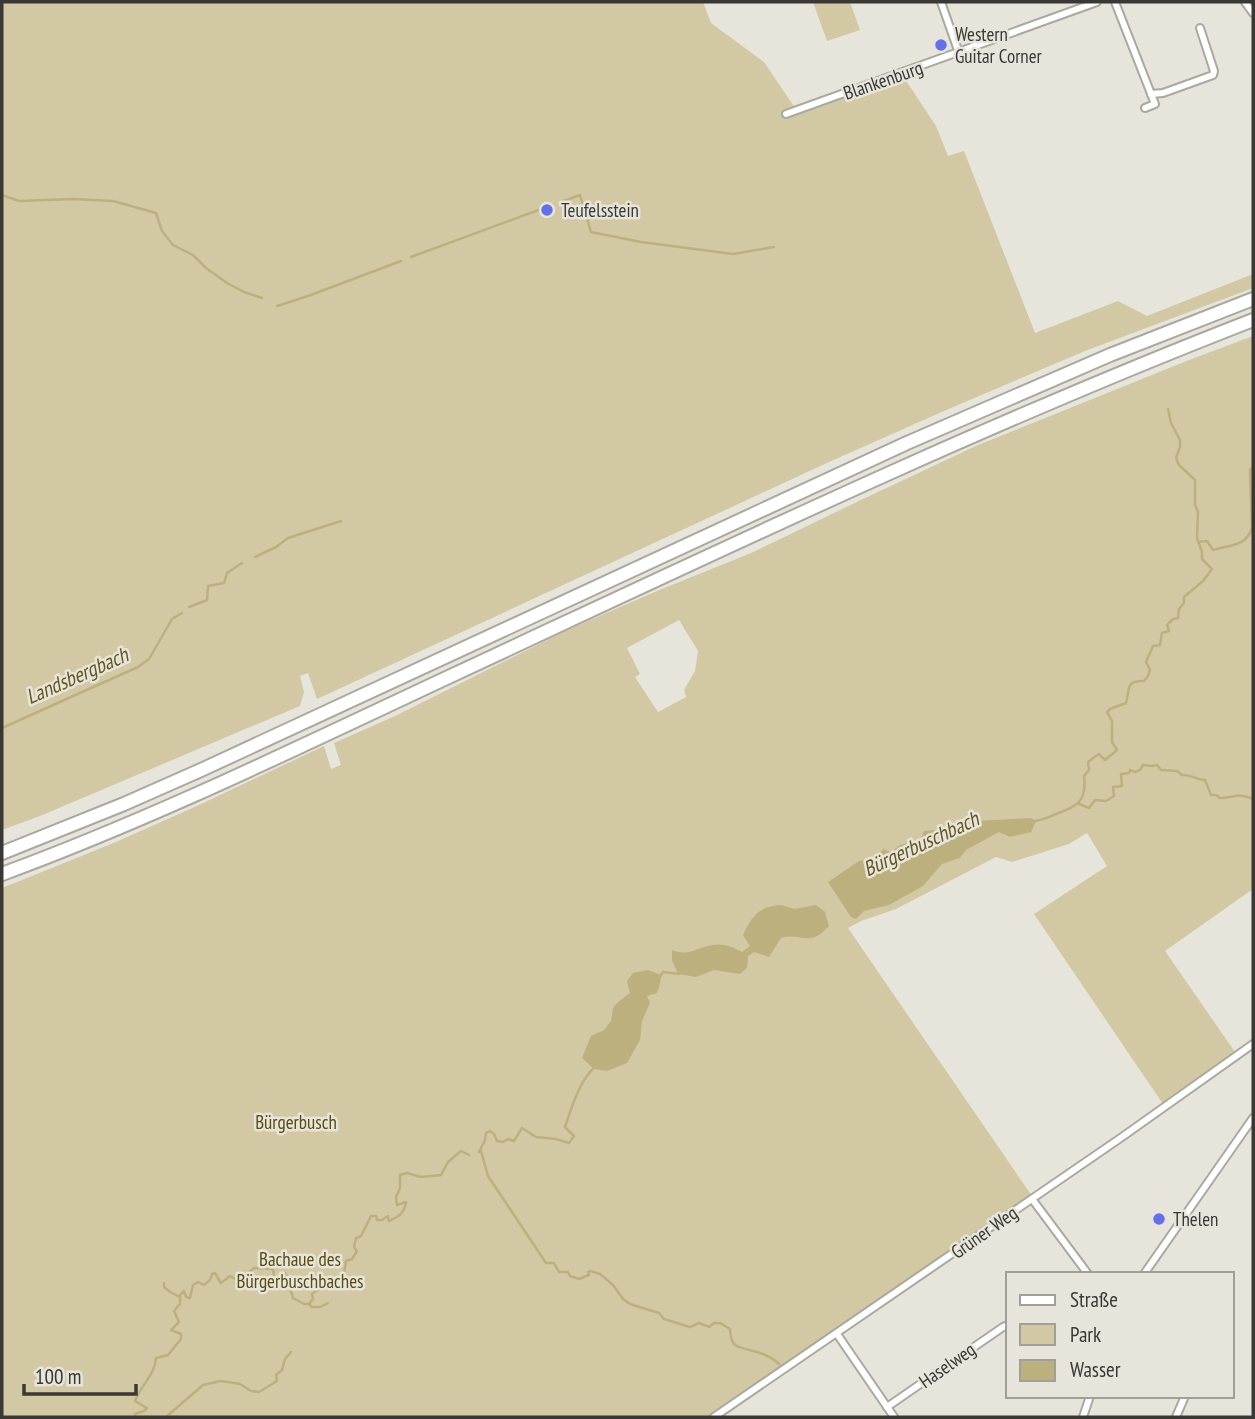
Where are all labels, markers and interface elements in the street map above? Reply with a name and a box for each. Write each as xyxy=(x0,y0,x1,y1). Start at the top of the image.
place label: Western Guitar Corner xyxy=(955,22,1043,68)
marker: Western Guitar Corner xyxy=(933,37,949,53)
street label: Blankenburg xyxy=(840,55,926,105)
place label: Teufelsstein xyxy=(561,198,639,222)
marker: Teufelsstein xyxy=(539,202,555,218)
water label: Landsbergbach xyxy=(21,640,134,710)
water label: Bürgerbuschbach xyxy=(859,804,985,882)
park label: Bürgerbusch xyxy=(255,1110,337,1134)
street label: Grüner Weg xyxy=(946,1200,1022,1264)
place label: Thelen xyxy=(1173,1207,1218,1231)
marker: Thelen xyxy=(1151,1211,1167,1227)
park label: Bachaue des Bürgerbuschbaches xyxy=(237,1247,363,1293)
legend xyxy=(1006,1272,1234,1398)
text: Straße xyxy=(1070,1286,1118,1313)
text: Park xyxy=(1070,1321,1101,1348)
street label: Haselweg xyxy=(914,1337,980,1393)
scale bar xyxy=(24,1352,136,1396)
text: Wasser xyxy=(1070,1356,1121,1383)
text: 100 m xyxy=(35,1363,81,1390)

